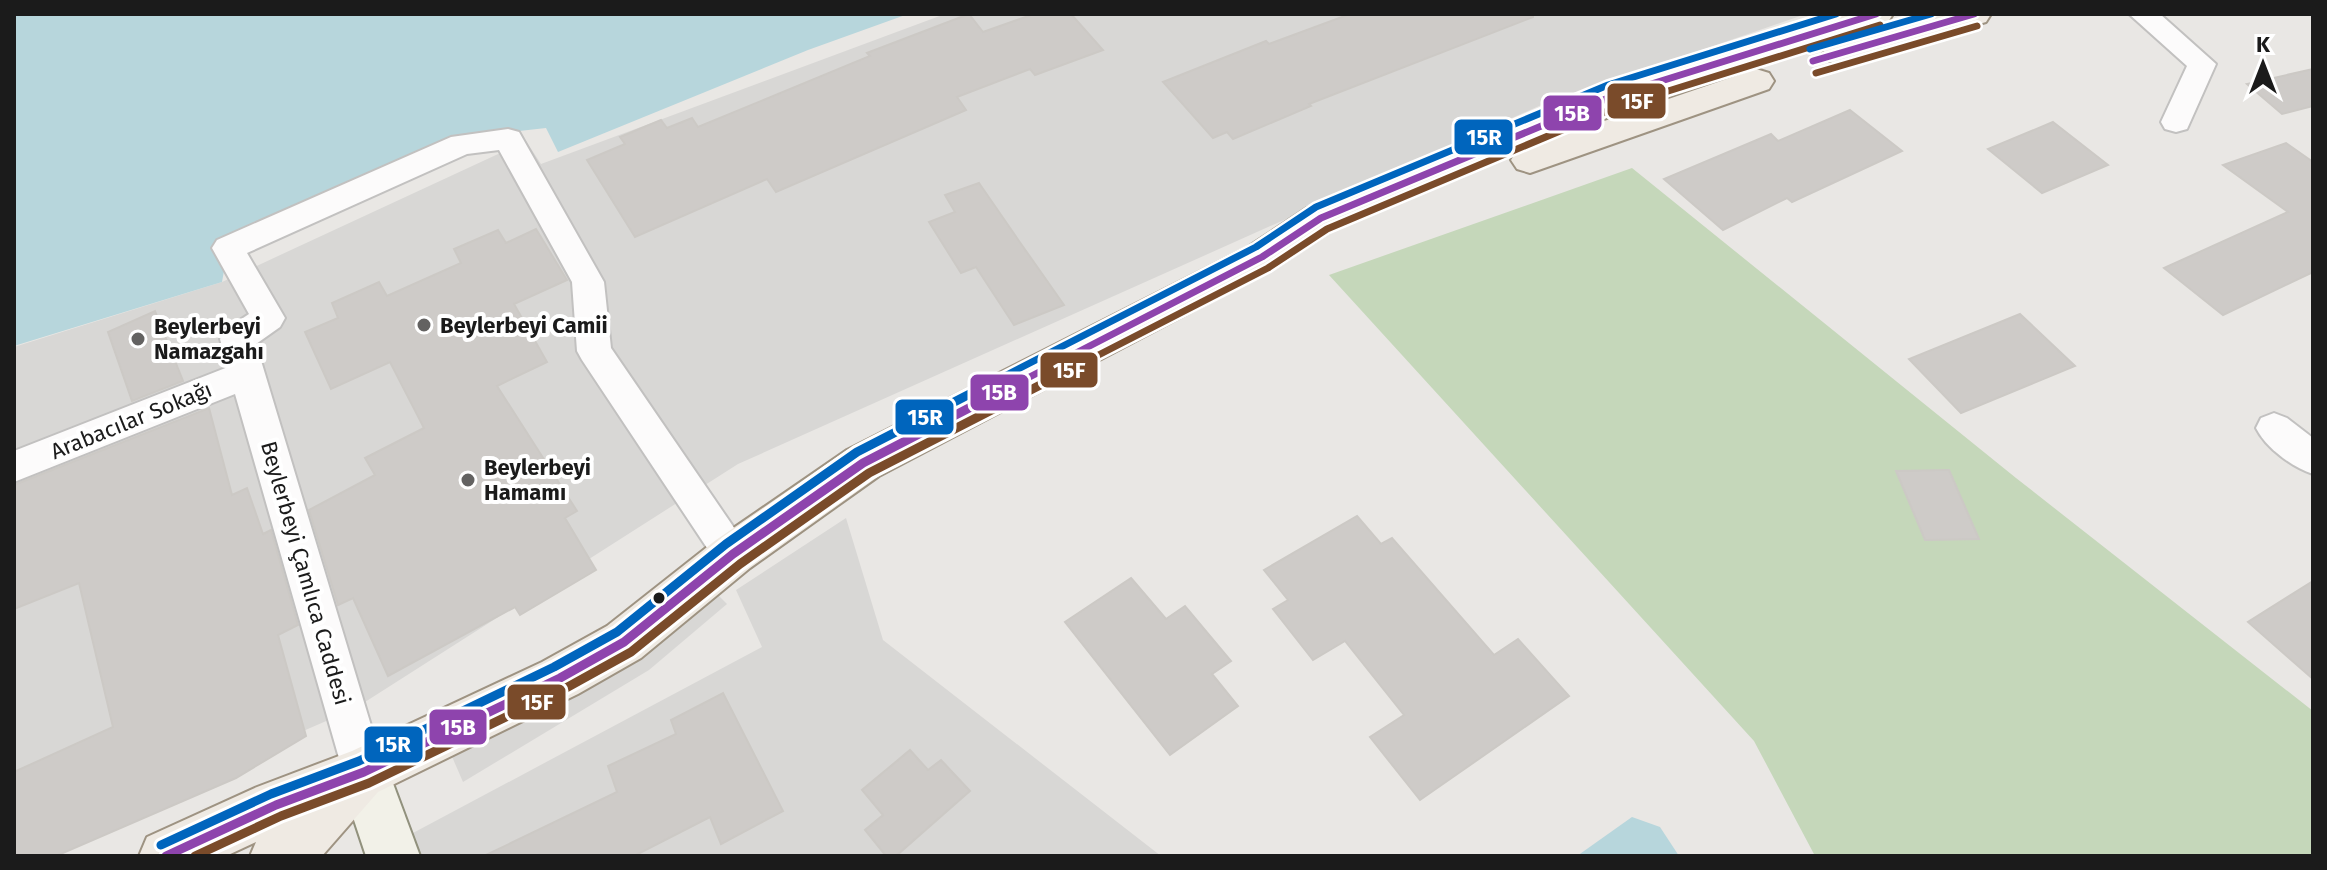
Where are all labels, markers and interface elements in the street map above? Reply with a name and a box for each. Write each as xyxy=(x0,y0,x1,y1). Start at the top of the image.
north arrow xyxy=(2223,24,2303,104)
text: K xyxy=(2256,31,2271,58)
line badge: 15F xyxy=(1606,82,1667,120)
text: 15F xyxy=(1621,88,1654,115)
line badge: 15B xyxy=(1542,94,1603,132)
text: 15B xyxy=(1554,100,1590,127)
line badge: 15R xyxy=(1453,118,1514,156)
text: 15R xyxy=(1466,124,1502,151)
place label: Beylerbeyi Camii xyxy=(440,312,608,339)
place label: Beylerbeyi Namazgahı xyxy=(154,313,264,365)
marker: Beylerbeyi Camii xyxy=(415,316,433,334)
marker: Beylerbeyi Namazgahı xyxy=(129,330,147,348)
line badge: 15F xyxy=(1039,351,1099,389)
text: 15F xyxy=(1053,357,1086,384)
line badge: 15B xyxy=(969,373,1030,412)
street label: Arabacılar Sokağı xyxy=(47,376,216,465)
text: 15B xyxy=(981,379,1017,406)
line badge: 15R xyxy=(894,398,955,436)
text: 15R xyxy=(907,404,943,431)
street label: Beylerbeyi Çamlıca Caddesi xyxy=(254,438,356,708)
place label: Beylerbeyi Hamamı xyxy=(484,454,591,506)
marker: Beylerbeyi Hamamı xyxy=(459,471,477,489)
unlabelled marker xyxy=(651,590,667,606)
line badge: 15F xyxy=(506,683,567,721)
text: 15F xyxy=(521,689,554,716)
line badge: 15B xyxy=(428,708,488,746)
text: 15B xyxy=(440,714,476,741)
line badge: 15R xyxy=(363,725,424,764)
text: 15R xyxy=(375,731,411,758)

